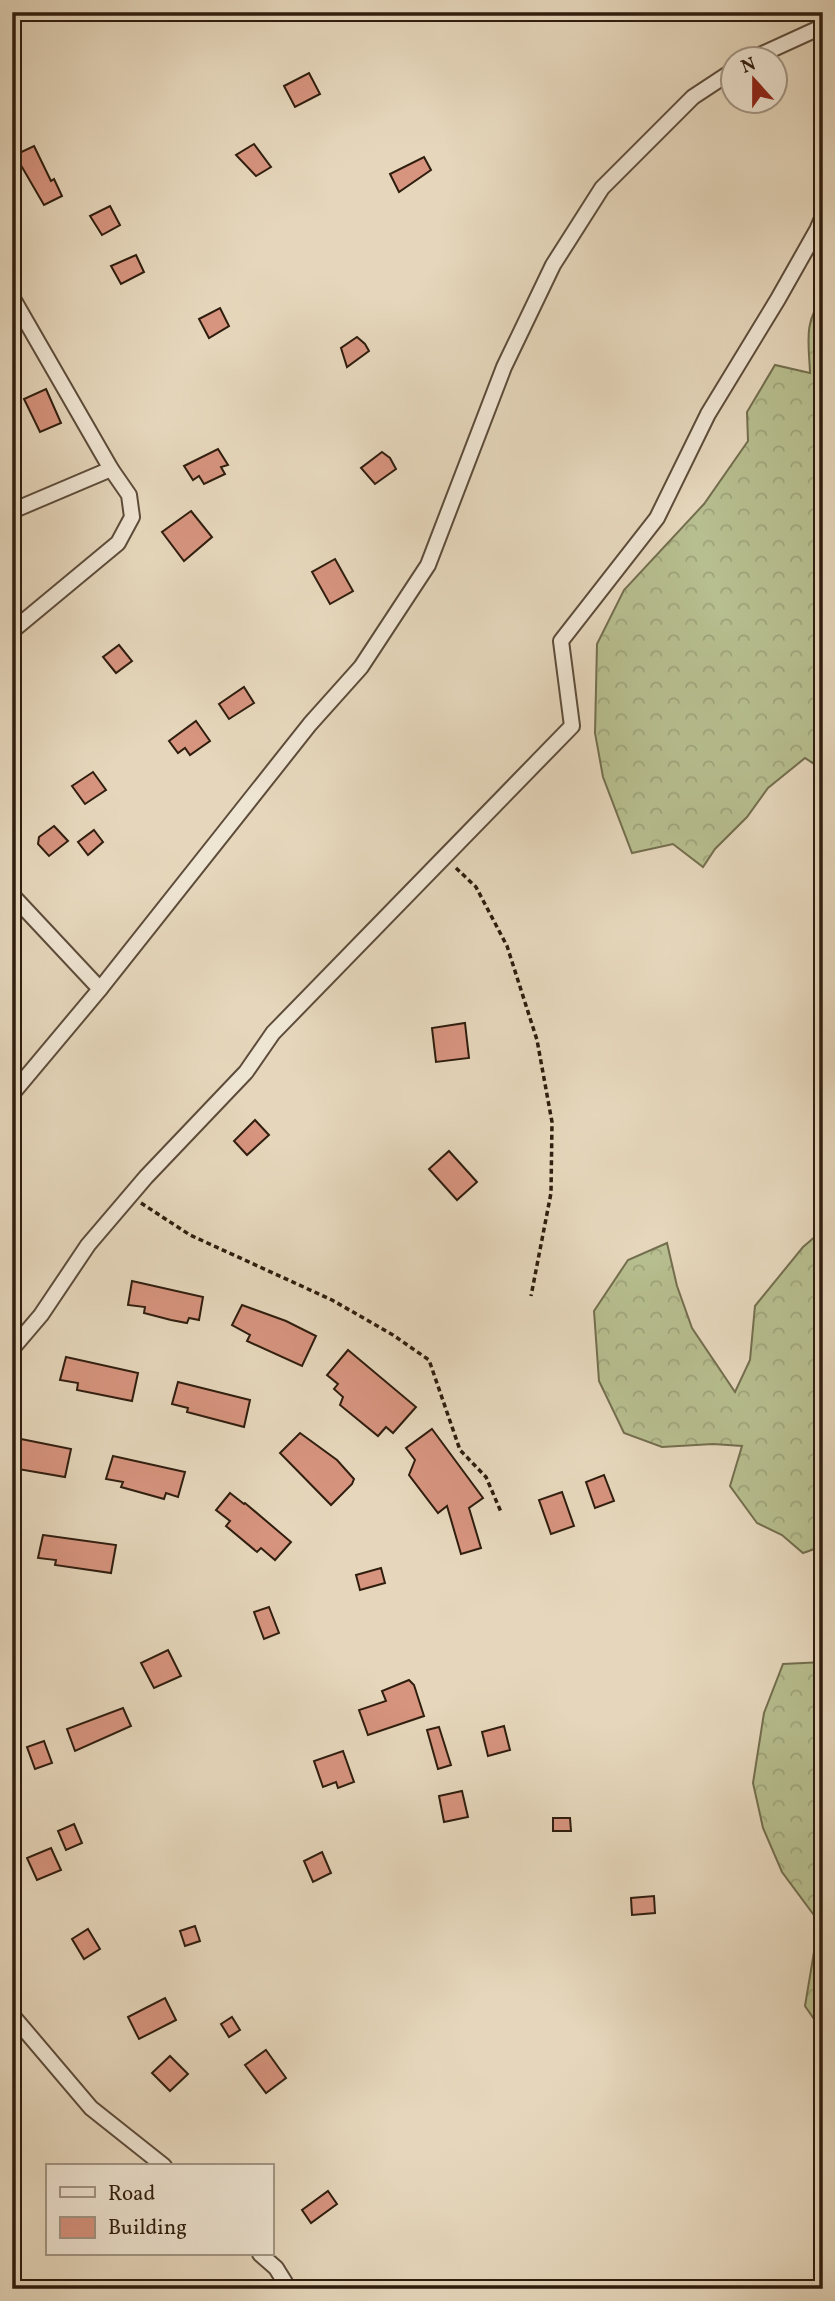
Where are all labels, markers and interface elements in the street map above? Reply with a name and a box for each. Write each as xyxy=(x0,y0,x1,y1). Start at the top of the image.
north arrow xyxy=(720,46,790,116)
text: N xyxy=(738,51,760,81)
legend xyxy=(46,2164,273,2256)
text: Road xyxy=(108,2180,155,2209)
text: Building xyxy=(108,2214,187,2243)

